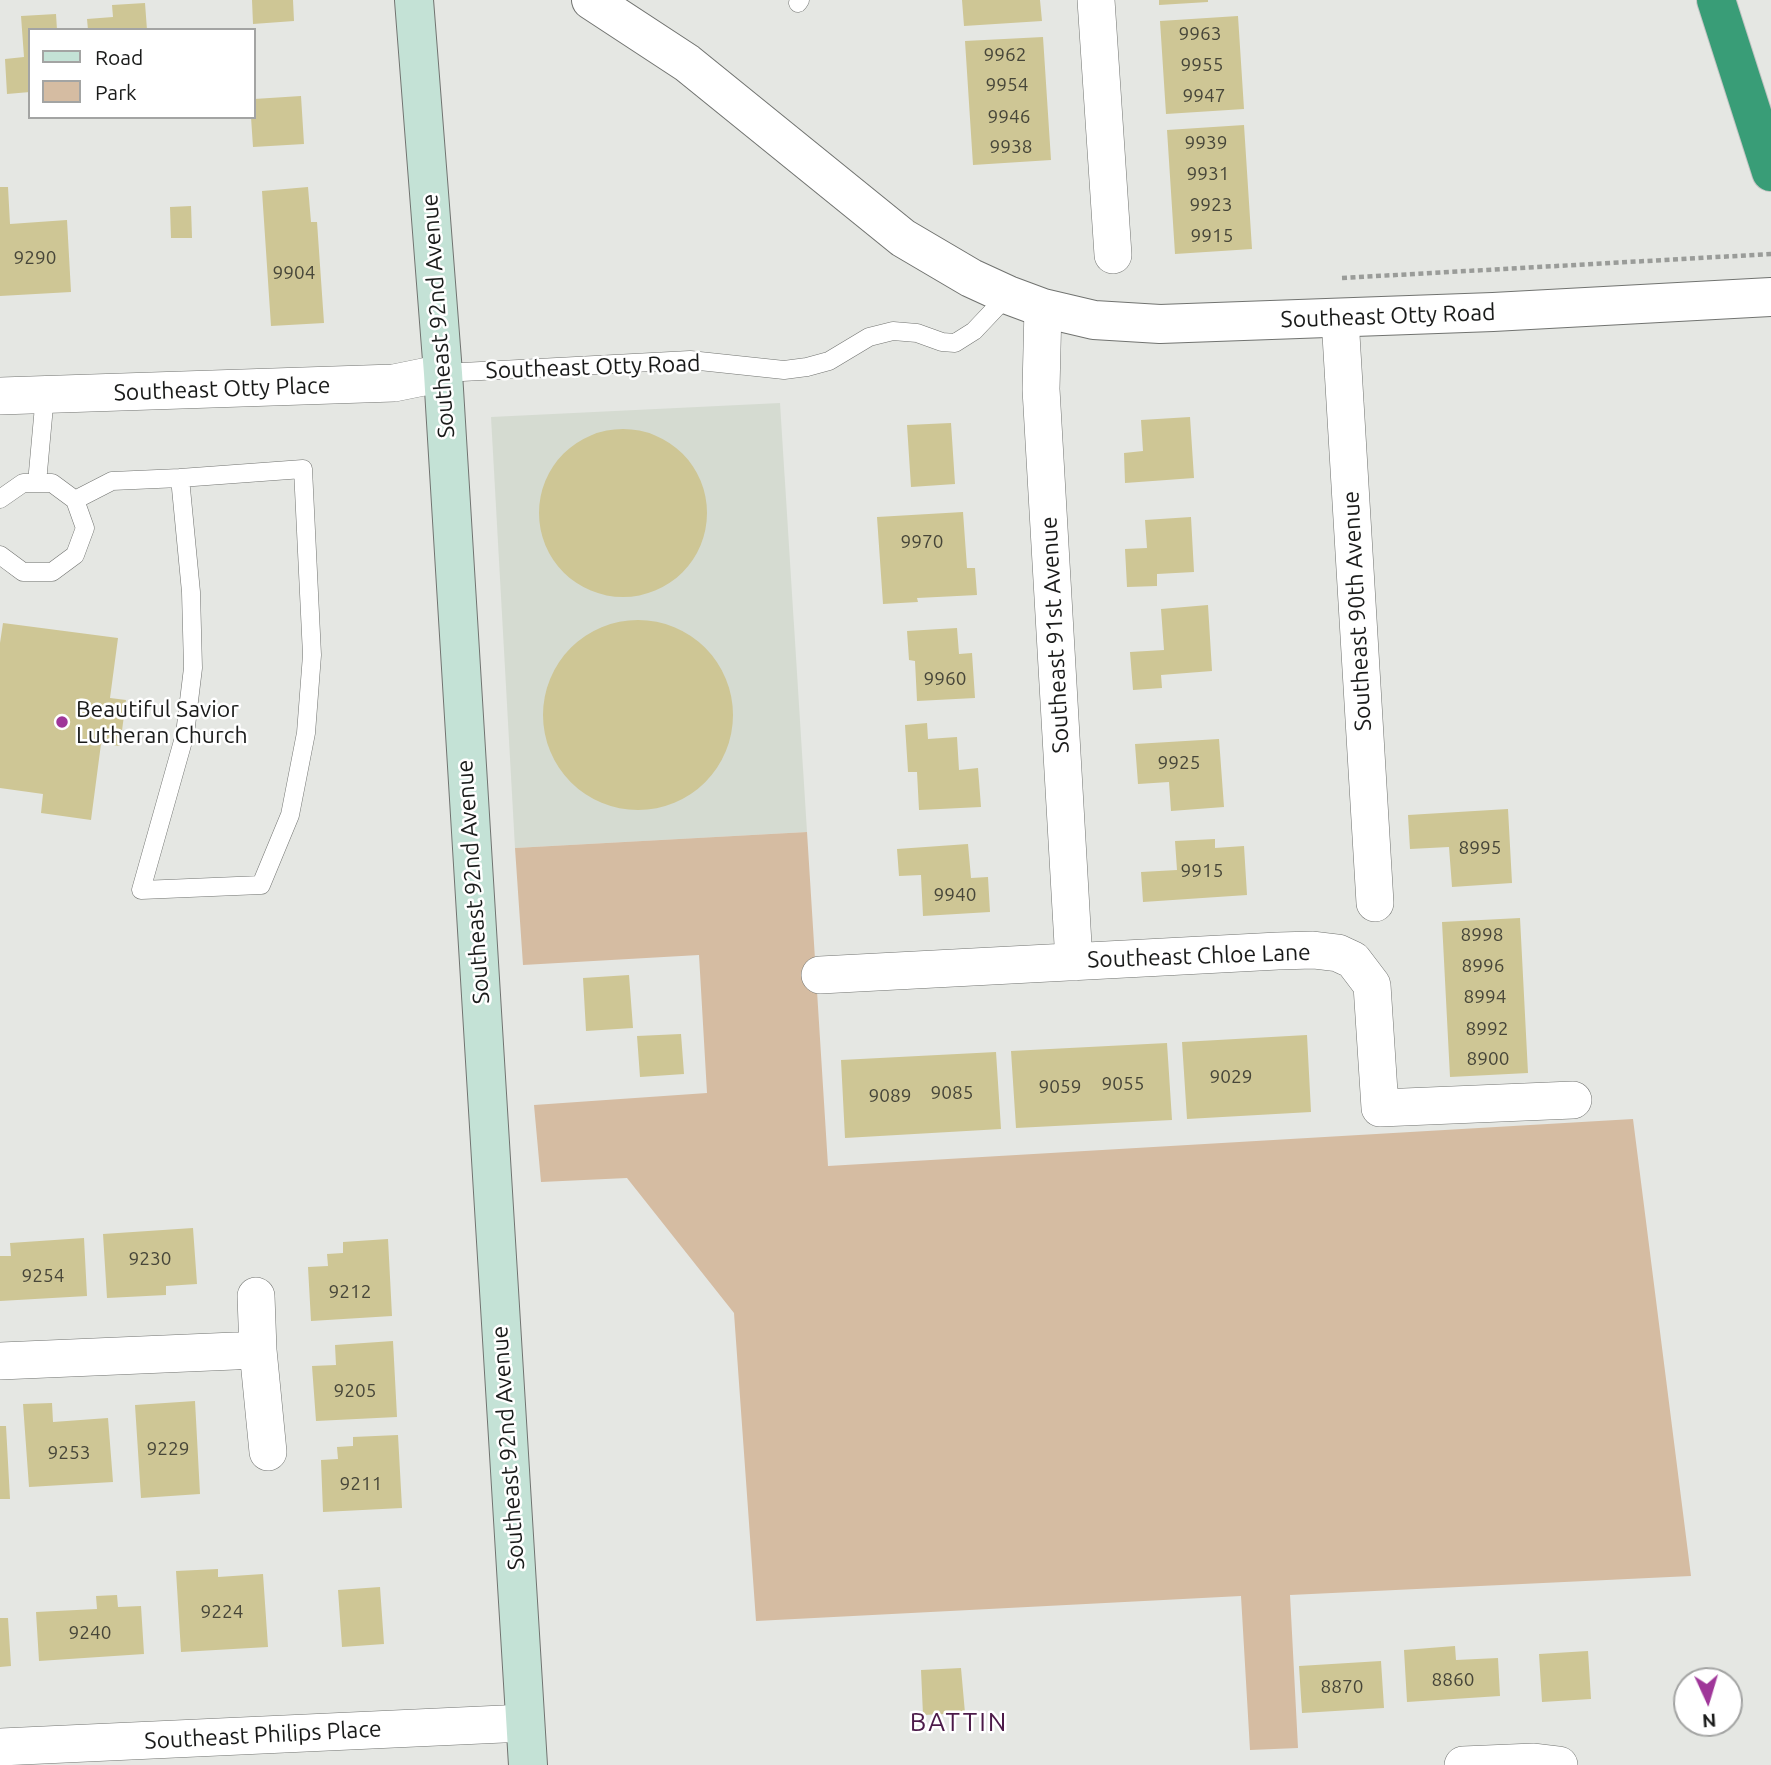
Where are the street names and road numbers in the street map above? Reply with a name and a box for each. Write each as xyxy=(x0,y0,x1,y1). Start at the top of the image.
street label: Southeast 92nd Avenue xyxy=(416,193,460,439)
street label: Southeast Otty Road xyxy=(1280,298,1496,334)
street label: Southeast Otty Road xyxy=(485,349,701,385)
street label: Southeast Otty Place xyxy=(113,371,331,407)
street label: Southeast 90th Avenue xyxy=(1337,490,1377,732)
street label: Southeast 91st Avenue xyxy=(1035,516,1075,754)
street label: Southeast 92nd Avenue xyxy=(451,759,495,1005)
street label: Southeast Chloe Lane xyxy=(1087,938,1311,974)
street label: Southeast 92nd Avenue xyxy=(486,1325,530,1571)
street label: Southeast Philips Place xyxy=(144,1715,382,1755)

